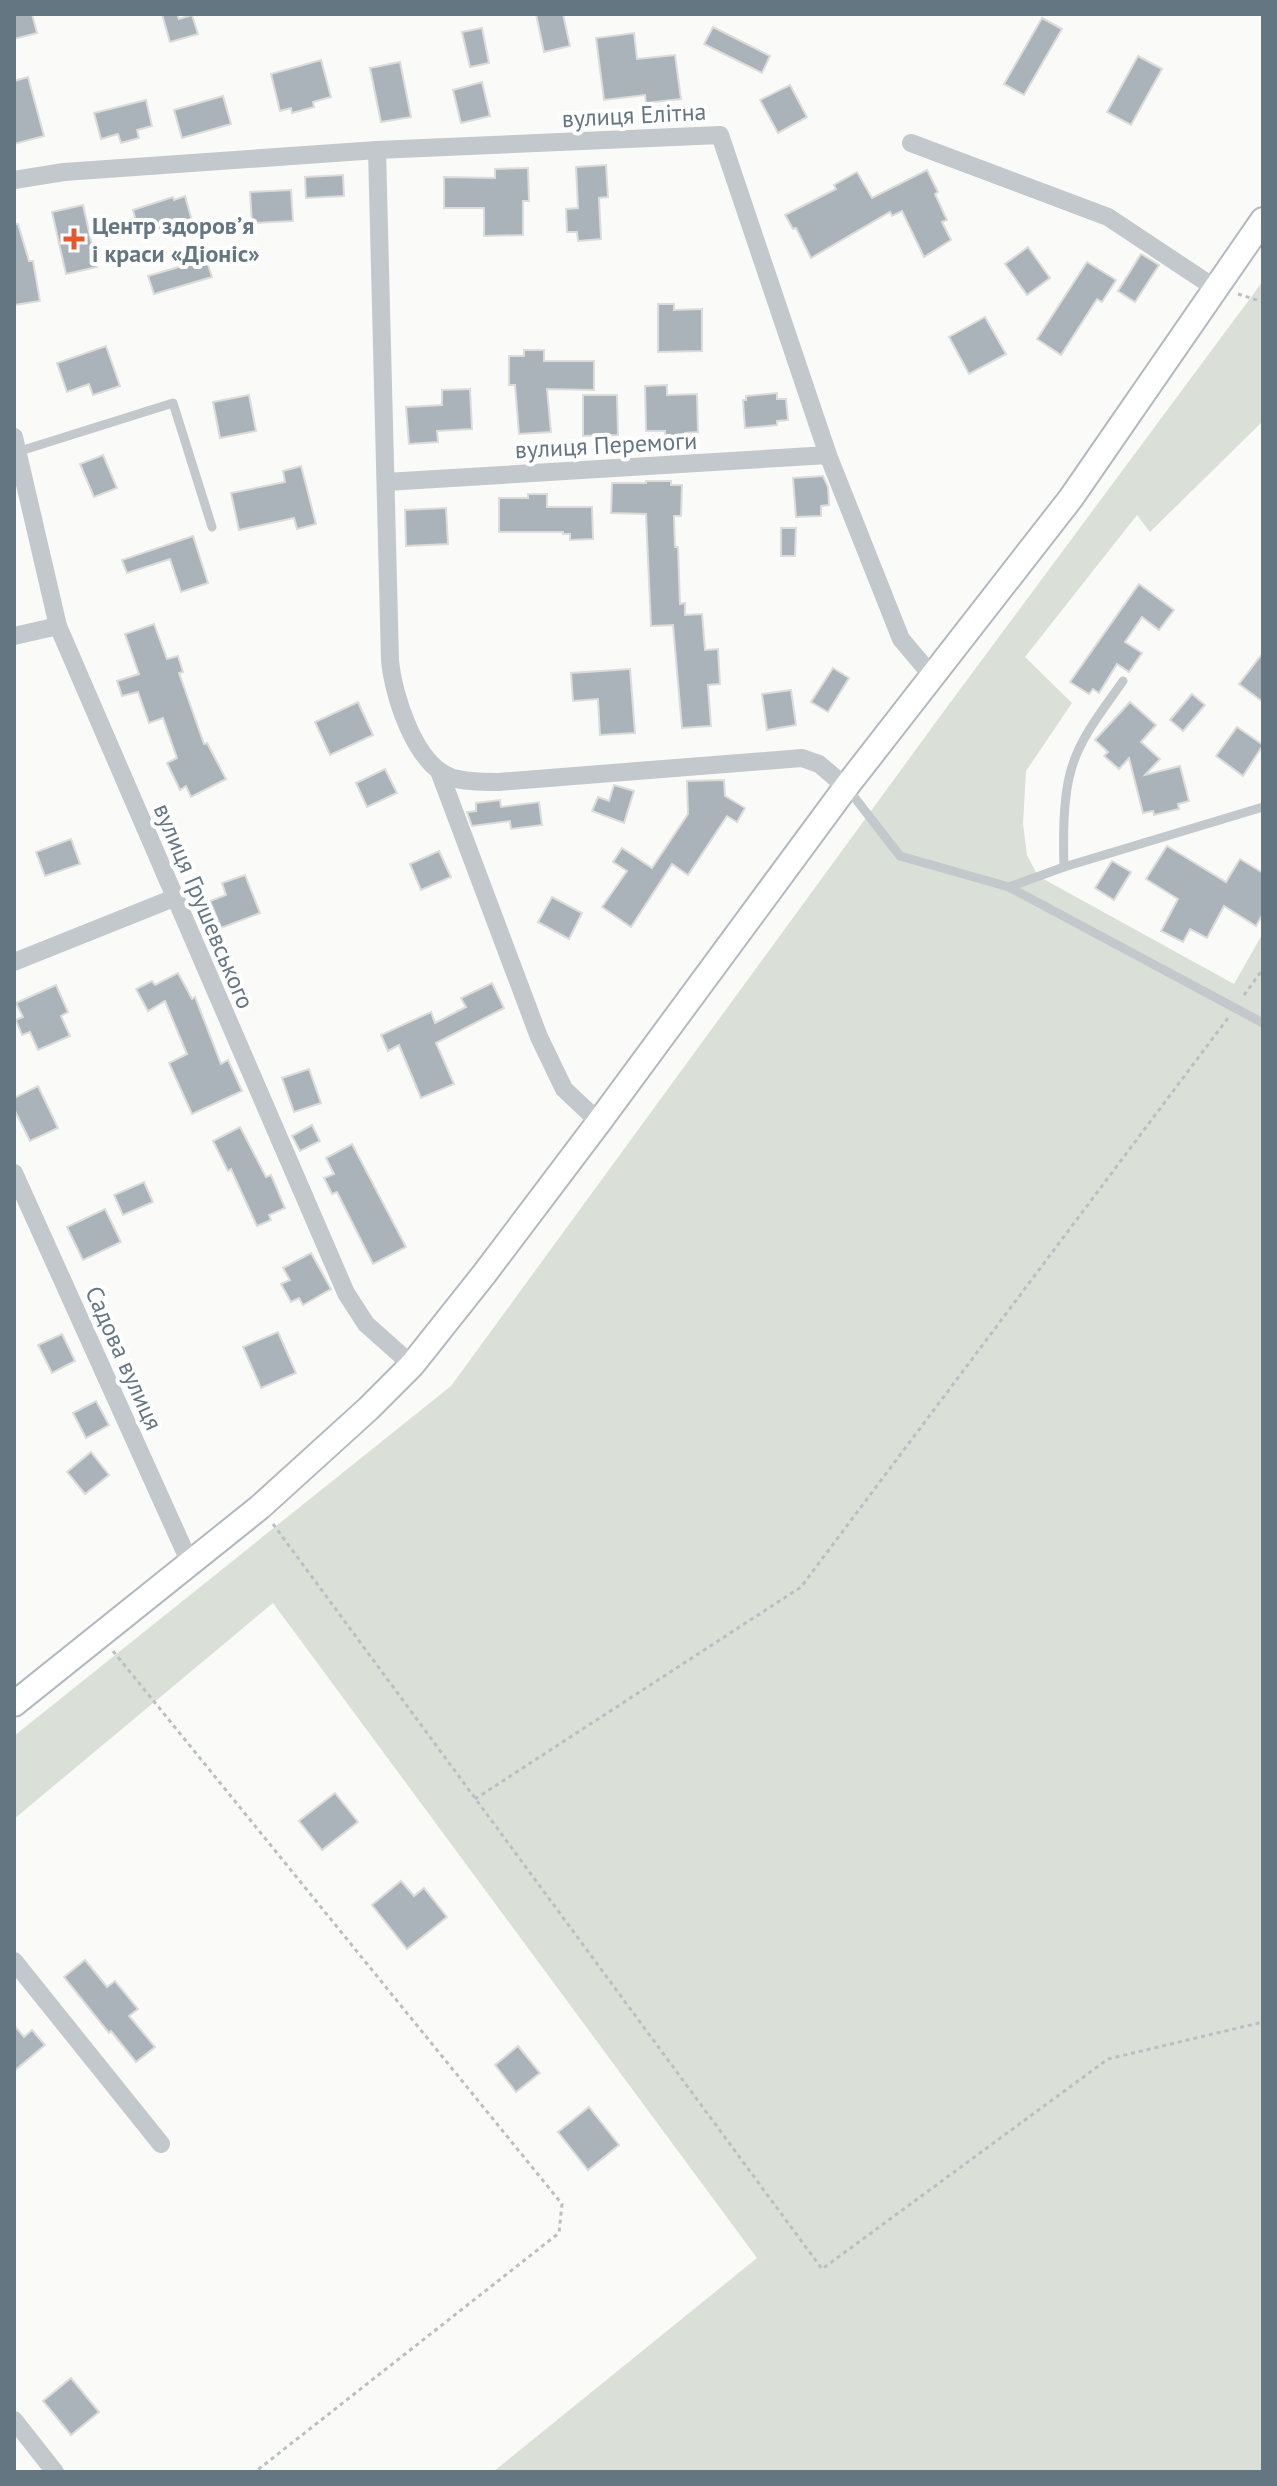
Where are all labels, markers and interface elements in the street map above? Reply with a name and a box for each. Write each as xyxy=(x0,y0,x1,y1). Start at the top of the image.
street label: вулиця Елітна xyxy=(561,96,707,134)
place label: Центр здоровʼя і краси «Діоніс» xyxy=(92,210,260,269)
marker: Центр здоровʼя і краси «Діоніс» xyxy=(63,228,85,250)
street label: вулиця Перемоги xyxy=(514,425,698,465)
street label: вулиця Грушевського xyxy=(147,799,261,1013)
street label: Садова вулиця xyxy=(78,1281,170,1435)

